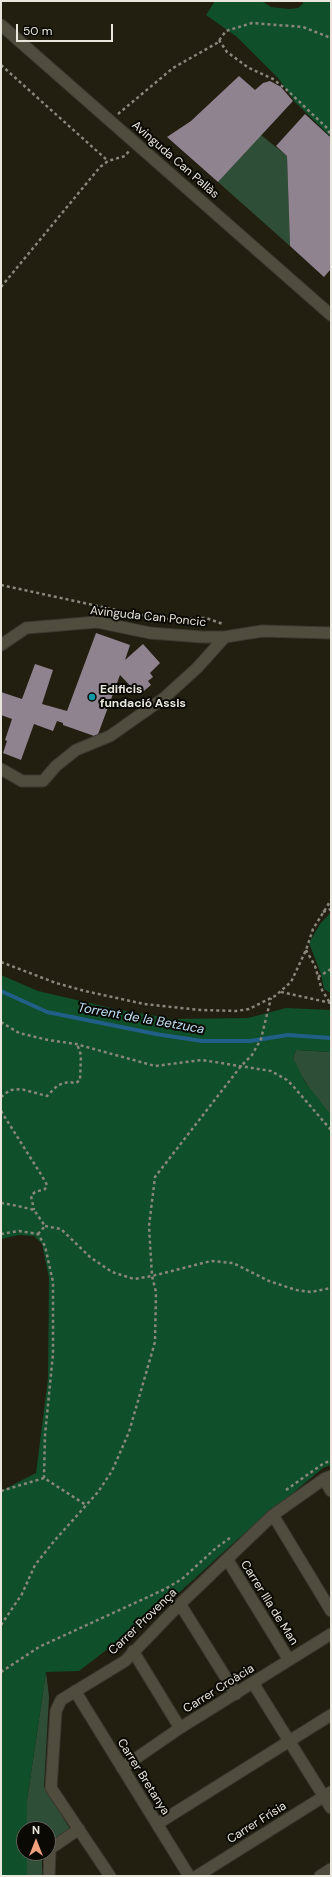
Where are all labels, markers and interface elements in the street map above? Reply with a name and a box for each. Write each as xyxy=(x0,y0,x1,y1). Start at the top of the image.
scale bar xyxy=(18,16,115,42)
text: 50 m xyxy=(23,23,52,39)
street label: Avinguda Can Pallàs xyxy=(129,118,221,202)
street label: Avinguda Can Poncic xyxy=(89,604,207,630)
place label: Edificis fundació Assis xyxy=(100,683,186,711)
marker: Edificis fundació Assis xyxy=(87,692,97,702)
water label: Torrent de la Betzuca xyxy=(76,1000,206,1038)
street label: Carrer Illa de Man xyxy=(237,1558,301,1648)
street label: Carrer Provença xyxy=(106,1586,180,1658)
street label: Carrer Croàcia xyxy=(181,1661,257,1717)
street label: Carrer Bretanya xyxy=(114,1736,172,1818)
street label: Carrer Frísia xyxy=(225,1799,289,1847)
north arrow xyxy=(16,1821,56,1861)
text: N xyxy=(32,1823,40,1837)

